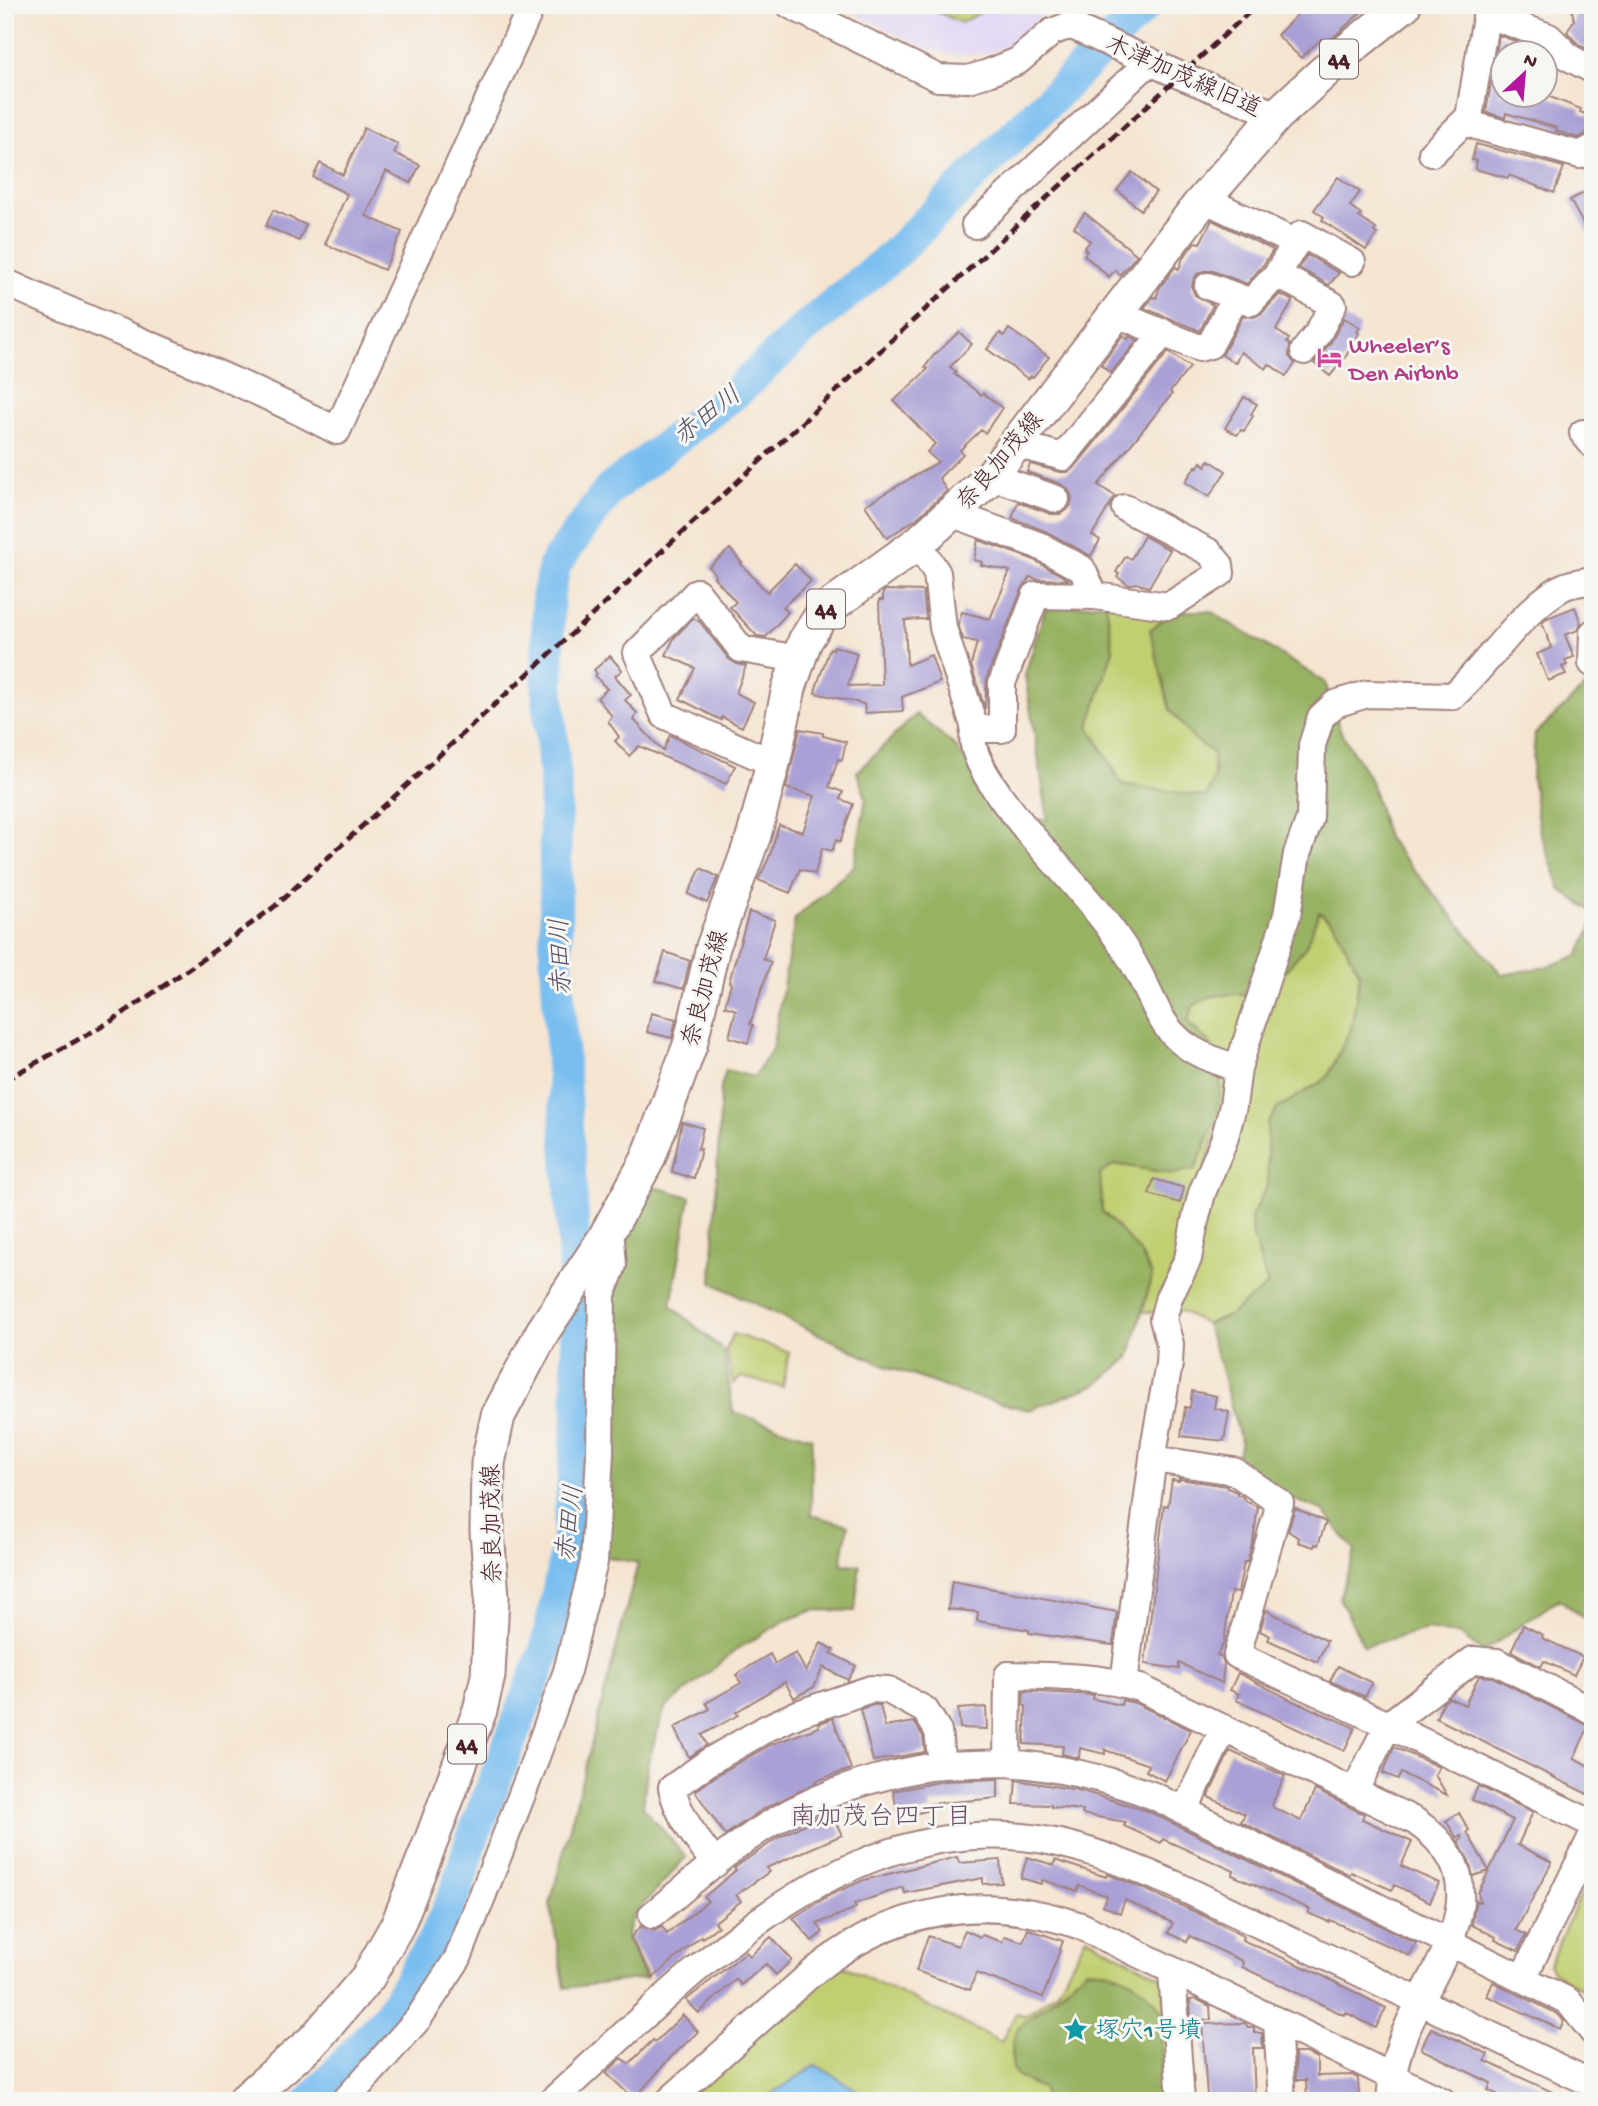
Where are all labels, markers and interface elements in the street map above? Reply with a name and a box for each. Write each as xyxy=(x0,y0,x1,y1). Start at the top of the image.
street label: 木津加茂線旧道 xyxy=(1100,30,1266,126)
north arrow xyxy=(1490,38,1560,108)
road number: 44 xyxy=(1320,40,1358,78)
text: N xyxy=(1519,49,1541,75)
place label: Wheeler’s Den Airbnb xyxy=(1347,333,1459,390)
hotel icon: Wheeler’s Den Airbnb xyxy=(1315,344,1343,372)
water label: 赤田川 xyxy=(668,381,749,454)
street label: 奈良加茂線 xyxy=(951,406,1051,518)
road number: 44 xyxy=(807,590,845,628)
water label: 赤田川 xyxy=(546,917,580,996)
street label: 奈良加茂線 xyxy=(677,927,737,1051)
street label: 奈良加茂線 xyxy=(478,1464,510,1584)
water label: 赤田川 xyxy=(551,1483,593,1564)
road number: 44 xyxy=(448,1724,486,1764)
district label: 南加茂台四丁目 xyxy=(790,1802,972,1835)
place icon: 塚穴1号墳 xyxy=(1062,2015,1090,2043)
place label: 塚穴1号墳 xyxy=(1096,2017,1202,2047)

